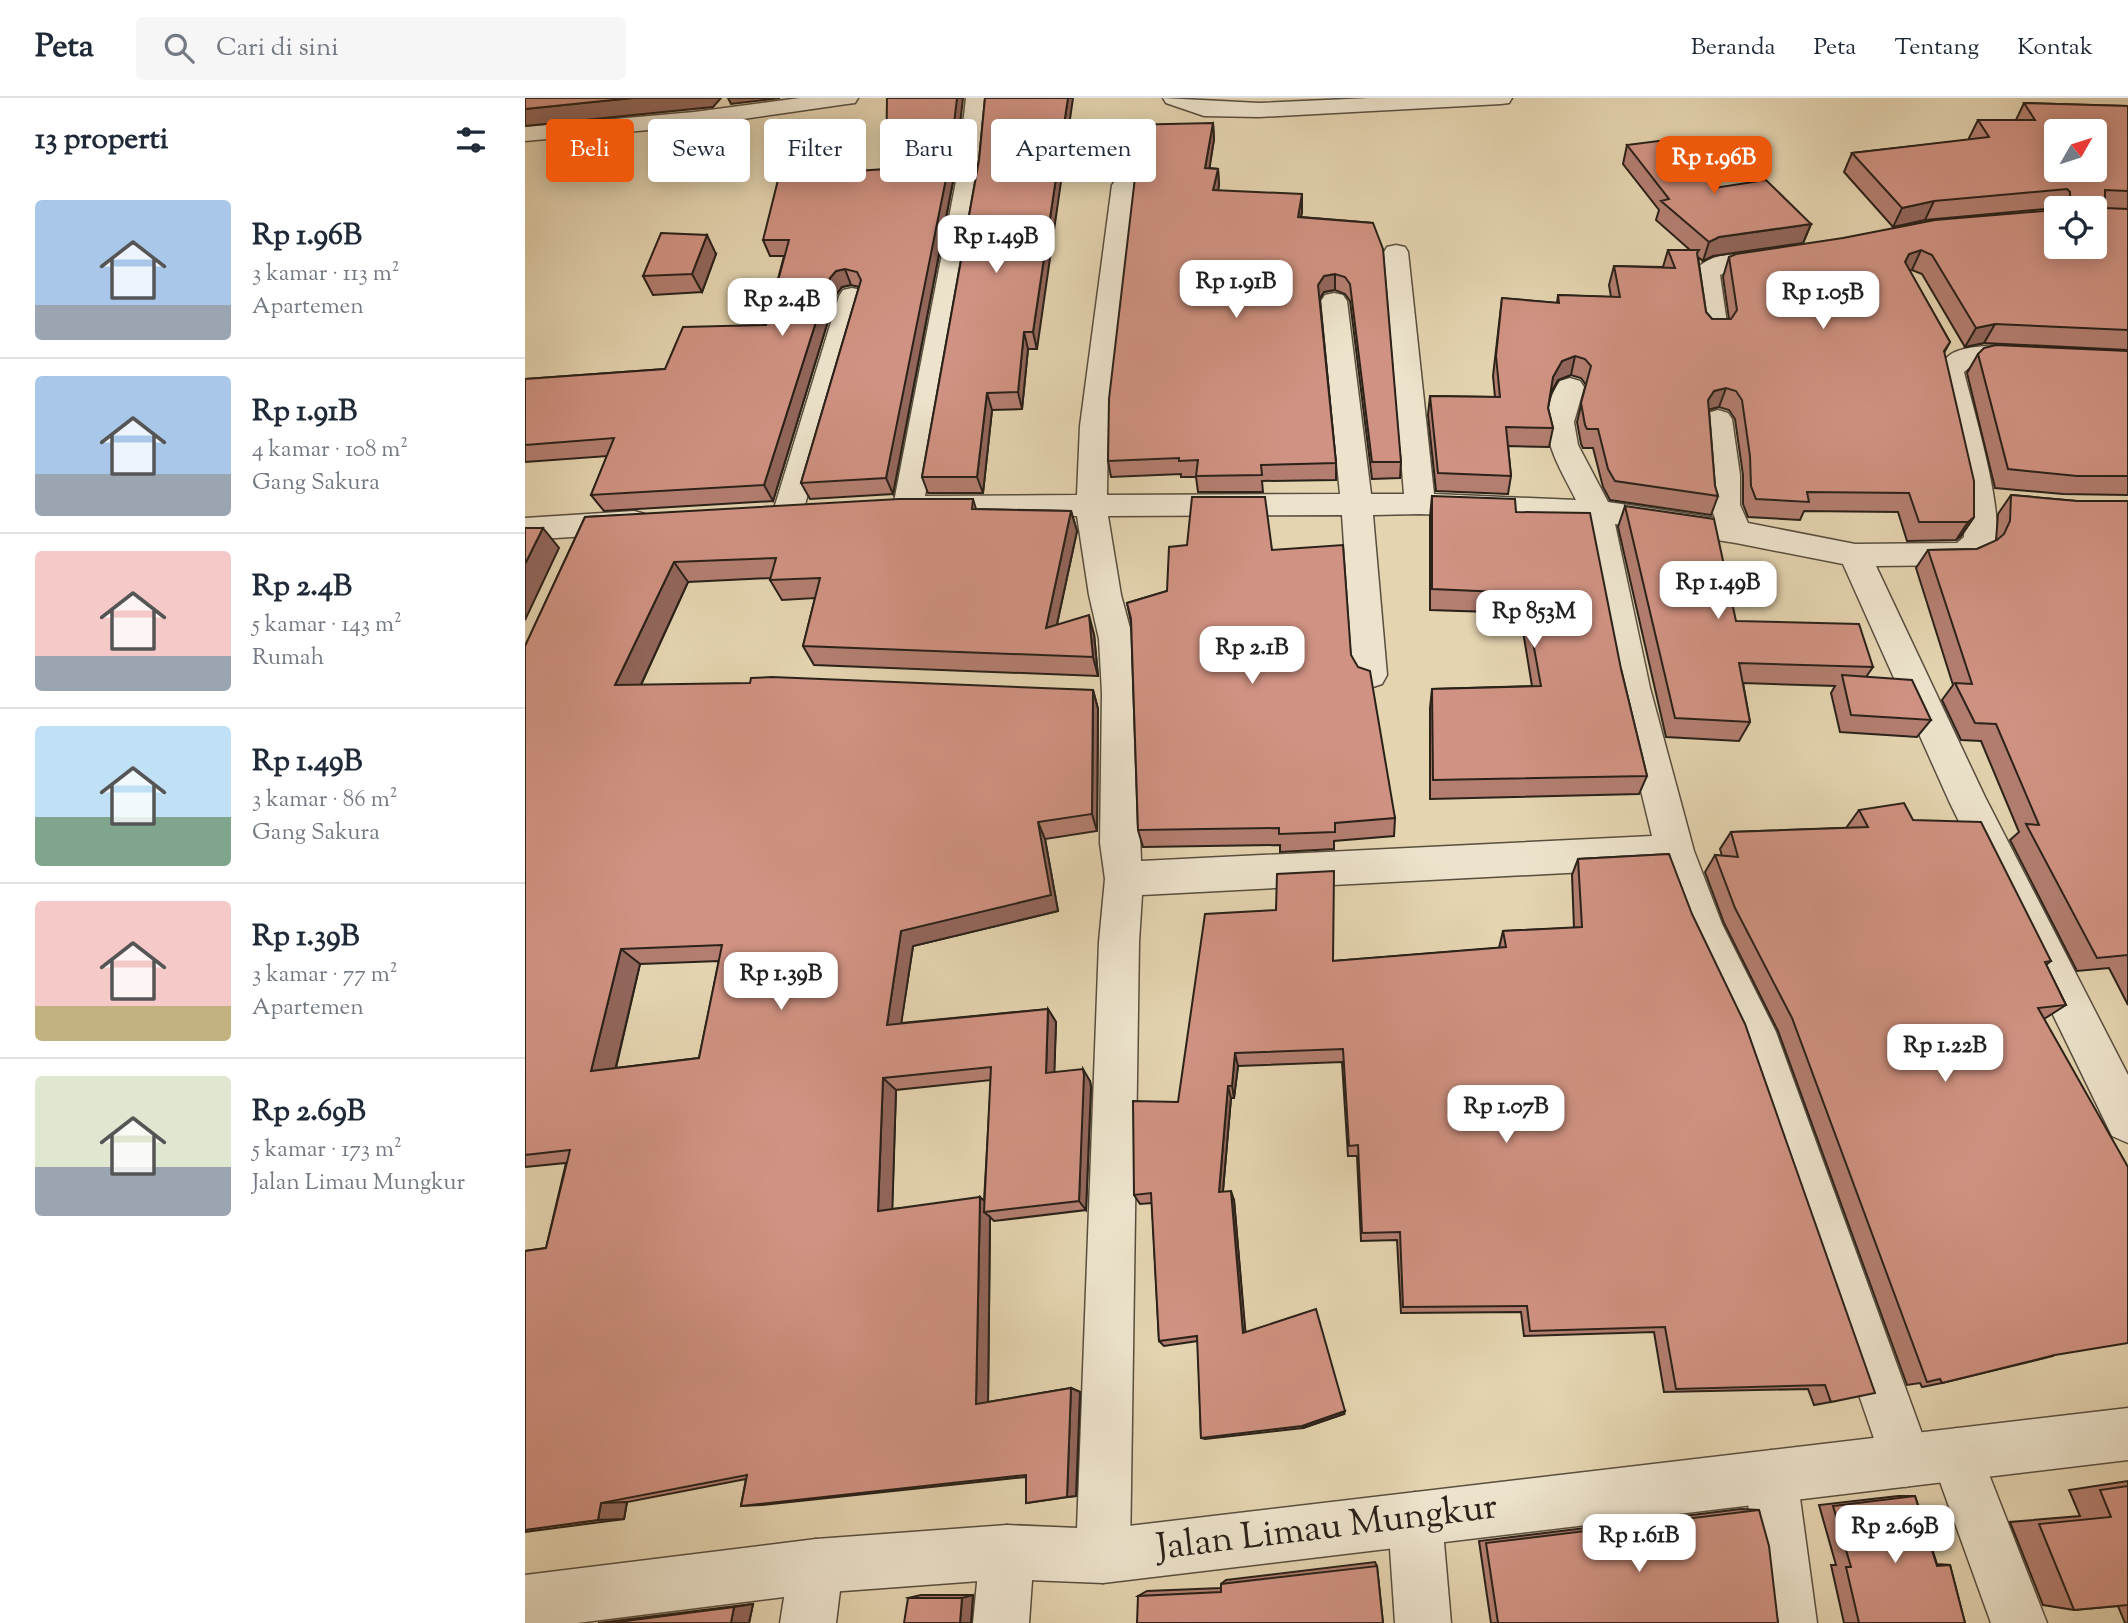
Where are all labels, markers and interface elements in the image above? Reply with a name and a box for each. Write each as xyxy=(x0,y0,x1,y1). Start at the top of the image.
search box xyxy=(136,17,626,80)
text: Peta xyxy=(35,24,94,72)
icon: search xyxy=(160,29,198,67)
text: Cari di sini xyxy=(216,30,339,67)
text: Beranda xyxy=(1691,31,1776,65)
text: Peta xyxy=(1814,31,1856,65)
text: Tentang xyxy=(1894,31,1979,65)
text: Kontak xyxy=(2017,31,2093,65)
text: 13 properti xyxy=(35,119,168,162)
chip: Beli xyxy=(546,119,634,182)
chip: Sewa xyxy=(648,119,750,182)
chip: Filter xyxy=(764,119,866,182)
chip: Baru xyxy=(880,119,977,182)
chip: Apartemen xyxy=(991,119,1156,182)
north arrow xyxy=(2044,119,2107,182)
map controls xyxy=(2044,119,2107,259)
icon: filters xyxy=(452,121,490,159)
pin: Rp 1.96B xyxy=(1642,136,1786,196)
text: Rp 1.96B xyxy=(1672,142,1756,175)
button: locate xyxy=(2044,196,2107,259)
text: Rp 1.96B xyxy=(252,215,362,258)
pin: Rp 1.49B xyxy=(924,216,1068,275)
text: Rp 1.49B xyxy=(954,221,1038,254)
icon: home xyxy=(91,228,175,312)
text: 3 kamar · 113 m² xyxy=(252,258,399,291)
pin: Rp 1.91B xyxy=(1164,260,1308,320)
text: Rp 1.91B xyxy=(1196,266,1276,299)
pin: Rp 1.05B xyxy=(1751,272,1895,331)
text: Rp 1.05B xyxy=(1782,277,1864,310)
pin: Rp 2.4B xyxy=(717,278,847,338)
text: Rp 2.4B xyxy=(744,284,820,317)
text: Apartemen xyxy=(252,291,364,324)
text: Rp 1.91B xyxy=(252,391,357,434)
icon: home xyxy=(91,404,175,488)
text: 4 kamar · 108 m² xyxy=(252,434,408,467)
text: Gang Sakura xyxy=(252,467,380,500)
pin: Rp 1.49B xyxy=(1646,561,1790,621)
text: Rp 2.4B xyxy=(252,566,352,609)
text: Rp 1.49B xyxy=(1676,567,1760,600)
icon: home xyxy=(91,579,175,663)
pin: Rp 853M xyxy=(1469,590,1599,650)
text: Rp 853M xyxy=(1492,596,1576,629)
text: 5 kamar · 143 m² xyxy=(252,609,402,642)
pin: Rp 2.1B xyxy=(1187,626,1317,686)
text: Rp 2.1B xyxy=(1216,632,1288,665)
text: Rumah xyxy=(252,642,324,675)
text: Rp 1.49B xyxy=(252,741,362,784)
icon: home xyxy=(91,754,175,838)
text: 3 kamar · 86 m² xyxy=(252,784,397,817)
text: Gang Sakura xyxy=(252,817,380,850)
text: Rp 1.39B xyxy=(252,916,359,959)
icon: home xyxy=(91,929,175,1013)
pin: Rp 1.39B xyxy=(709,953,853,1012)
text: Rp 1.39B xyxy=(740,958,822,991)
text: 3 kamar · 77 m² xyxy=(252,959,398,992)
text: Apartemen xyxy=(252,992,364,1025)
pin: Rp 1.22B xyxy=(1873,1024,2017,1084)
text: Rp 1.22B xyxy=(1903,1030,1987,1063)
pin: Rp 1.07B xyxy=(1434,1086,1578,1145)
text: Rp 2.69B xyxy=(252,1091,366,1134)
text: Rp 1.07B xyxy=(1463,1091,1549,1124)
icon: home xyxy=(91,1104,175,1188)
text: 5 kamar · 173 m² xyxy=(252,1134,402,1167)
text: Jalan Limau Mungkur xyxy=(252,1167,465,1200)
street label: Jalan Limau Mungkur xyxy=(1151,1481,1501,1577)
pin: Rp 2.69B xyxy=(1823,1506,1967,1565)
text: Rp 2.69B xyxy=(1851,1511,1939,1544)
pin: Rp 1.61B xyxy=(1567,1514,1711,1574)
text: Rp 1.61B xyxy=(1599,1520,1679,1553)

